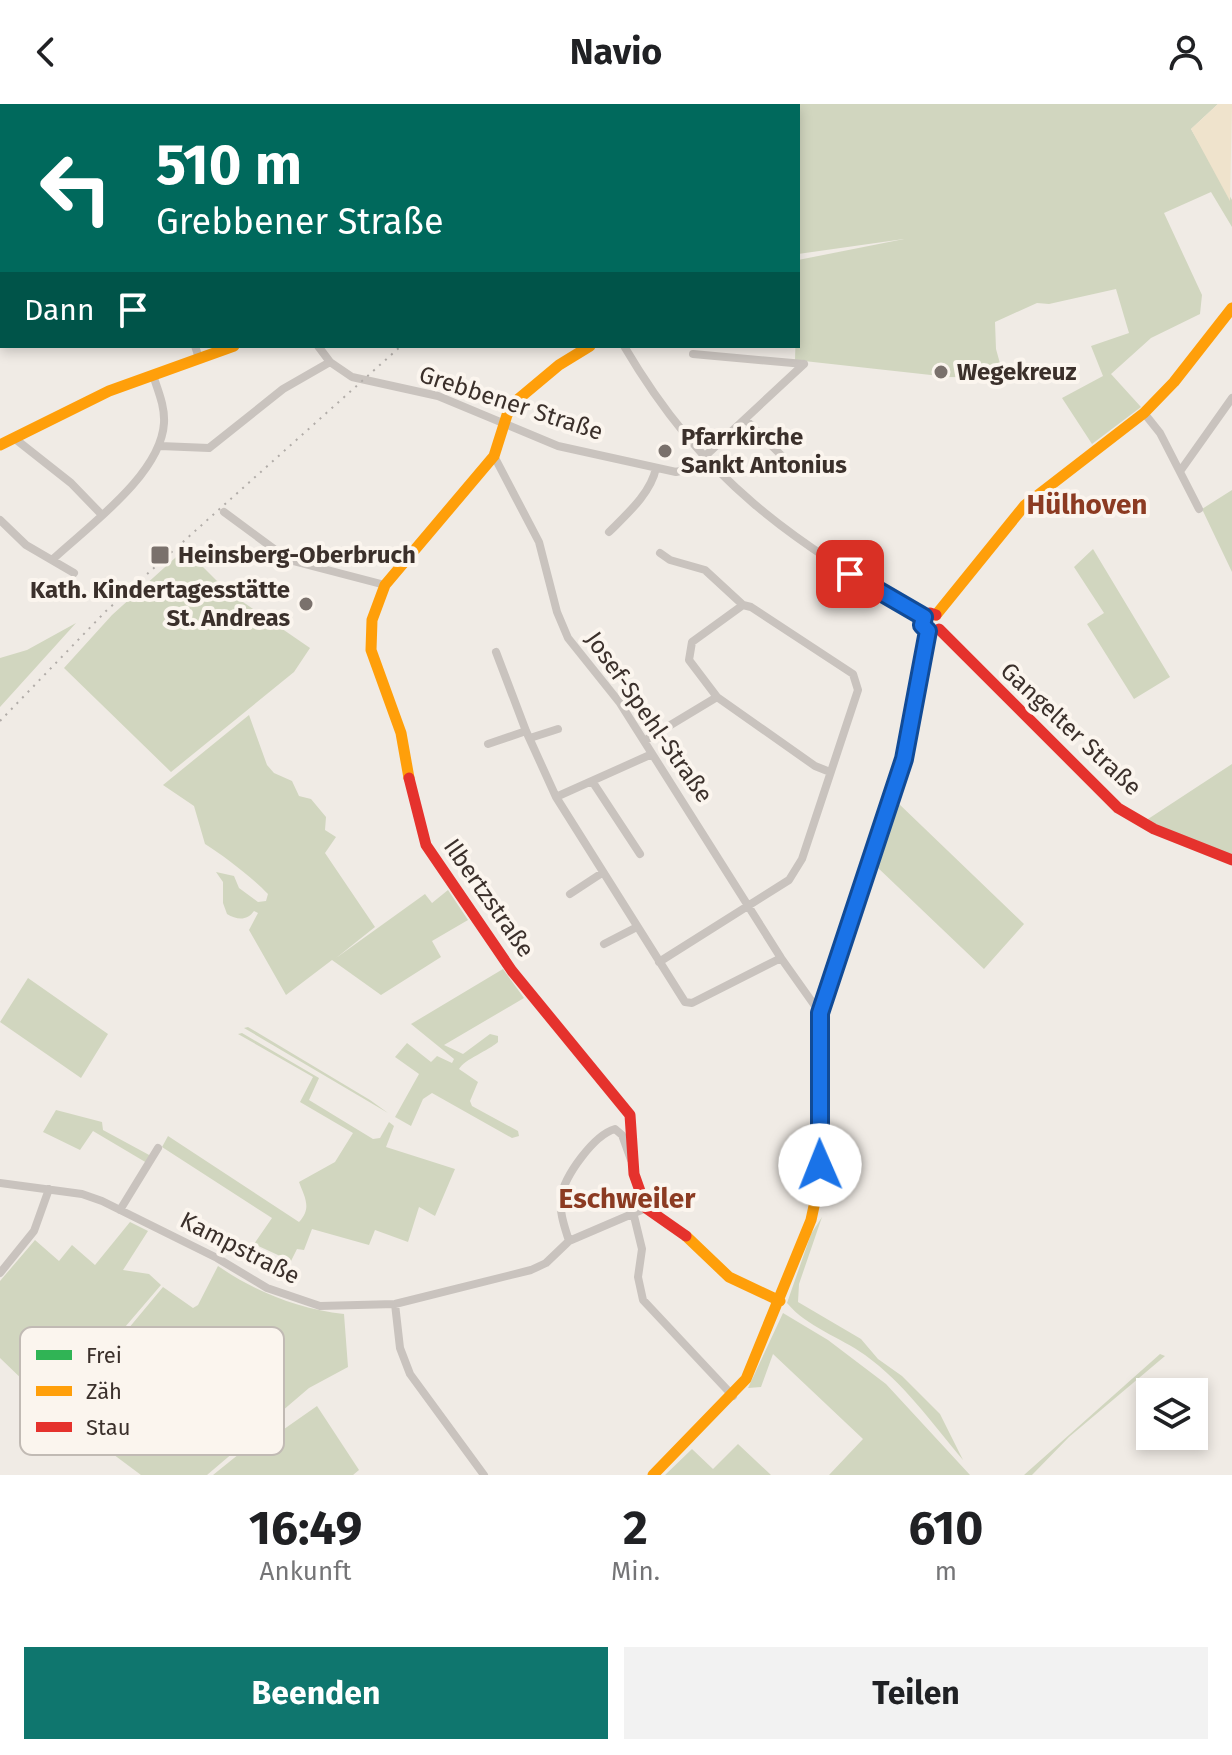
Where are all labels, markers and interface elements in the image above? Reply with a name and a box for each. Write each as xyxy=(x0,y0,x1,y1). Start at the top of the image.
icon: back xyxy=(24,30,68,74)
text: Navio xyxy=(570,30,662,74)
icon: person xyxy=(1164,30,1208,74)
text: 510 m xyxy=(156,132,302,199)
icon: left xyxy=(24,136,128,240)
text: Grebbener Straße xyxy=(156,200,444,244)
icon: arrive xyxy=(111,288,155,332)
text: Dann xyxy=(24,292,95,328)
place label: Wegekreuz xyxy=(957,358,1076,386)
street label: Grebbener Straße xyxy=(416,360,606,446)
marker: Wegekreuz xyxy=(932,363,950,381)
place label: Pfarrkirche Sankt Antonius xyxy=(681,423,847,479)
marker: Pfarrkirche Sankt Antonius xyxy=(656,442,674,460)
district label: Hülhoven xyxy=(1026,488,1148,521)
pin xyxy=(816,540,884,608)
place label: Heinsberg-Oberbruch xyxy=(178,541,416,569)
marker: Heinsberg-Oberbruch xyxy=(149,544,171,566)
icon: arrive xyxy=(828,552,872,596)
place label: Kath. Kindertagesstätte St. Andreas xyxy=(30,576,290,632)
marker: Kath. Kindertagesstätte St. Andreas xyxy=(297,595,315,613)
street label: Josef-Spehl-Straße xyxy=(579,626,719,808)
street label: Gangelter Straße xyxy=(995,657,1147,801)
street label: Ilbertzstraße xyxy=(438,833,540,963)
position arrow xyxy=(778,1123,862,1207)
district label: Eschweiler xyxy=(559,1182,696,1215)
street label: Kampstraße xyxy=(175,1206,305,1290)
legend xyxy=(20,1327,284,1455)
text: Frei xyxy=(86,1342,122,1369)
text: Zäh xyxy=(86,1378,122,1405)
map controls xyxy=(1136,1378,1208,1450)
button: layers xyxy=(1136,1378,1208,1450)
text: Stau xyxy=(86,1414,131,1441)
text: 16:49 xyxy=(249,1499,362,1557)
text: 2 xyxy=(623,1499,648,1557)
text: 610 xyxy=(909,1499,983,1557)
text: Ankunft xyxy=(260,1556,351,1587)
text: Min. xyxy=(611,1556,660,1587)
text: m xyxy=(935,1556,957,1587)
button: Beenden xyxy=(24,1647,608,1739)
button: Teilen xyxy=(624,1647,1208,1739)

